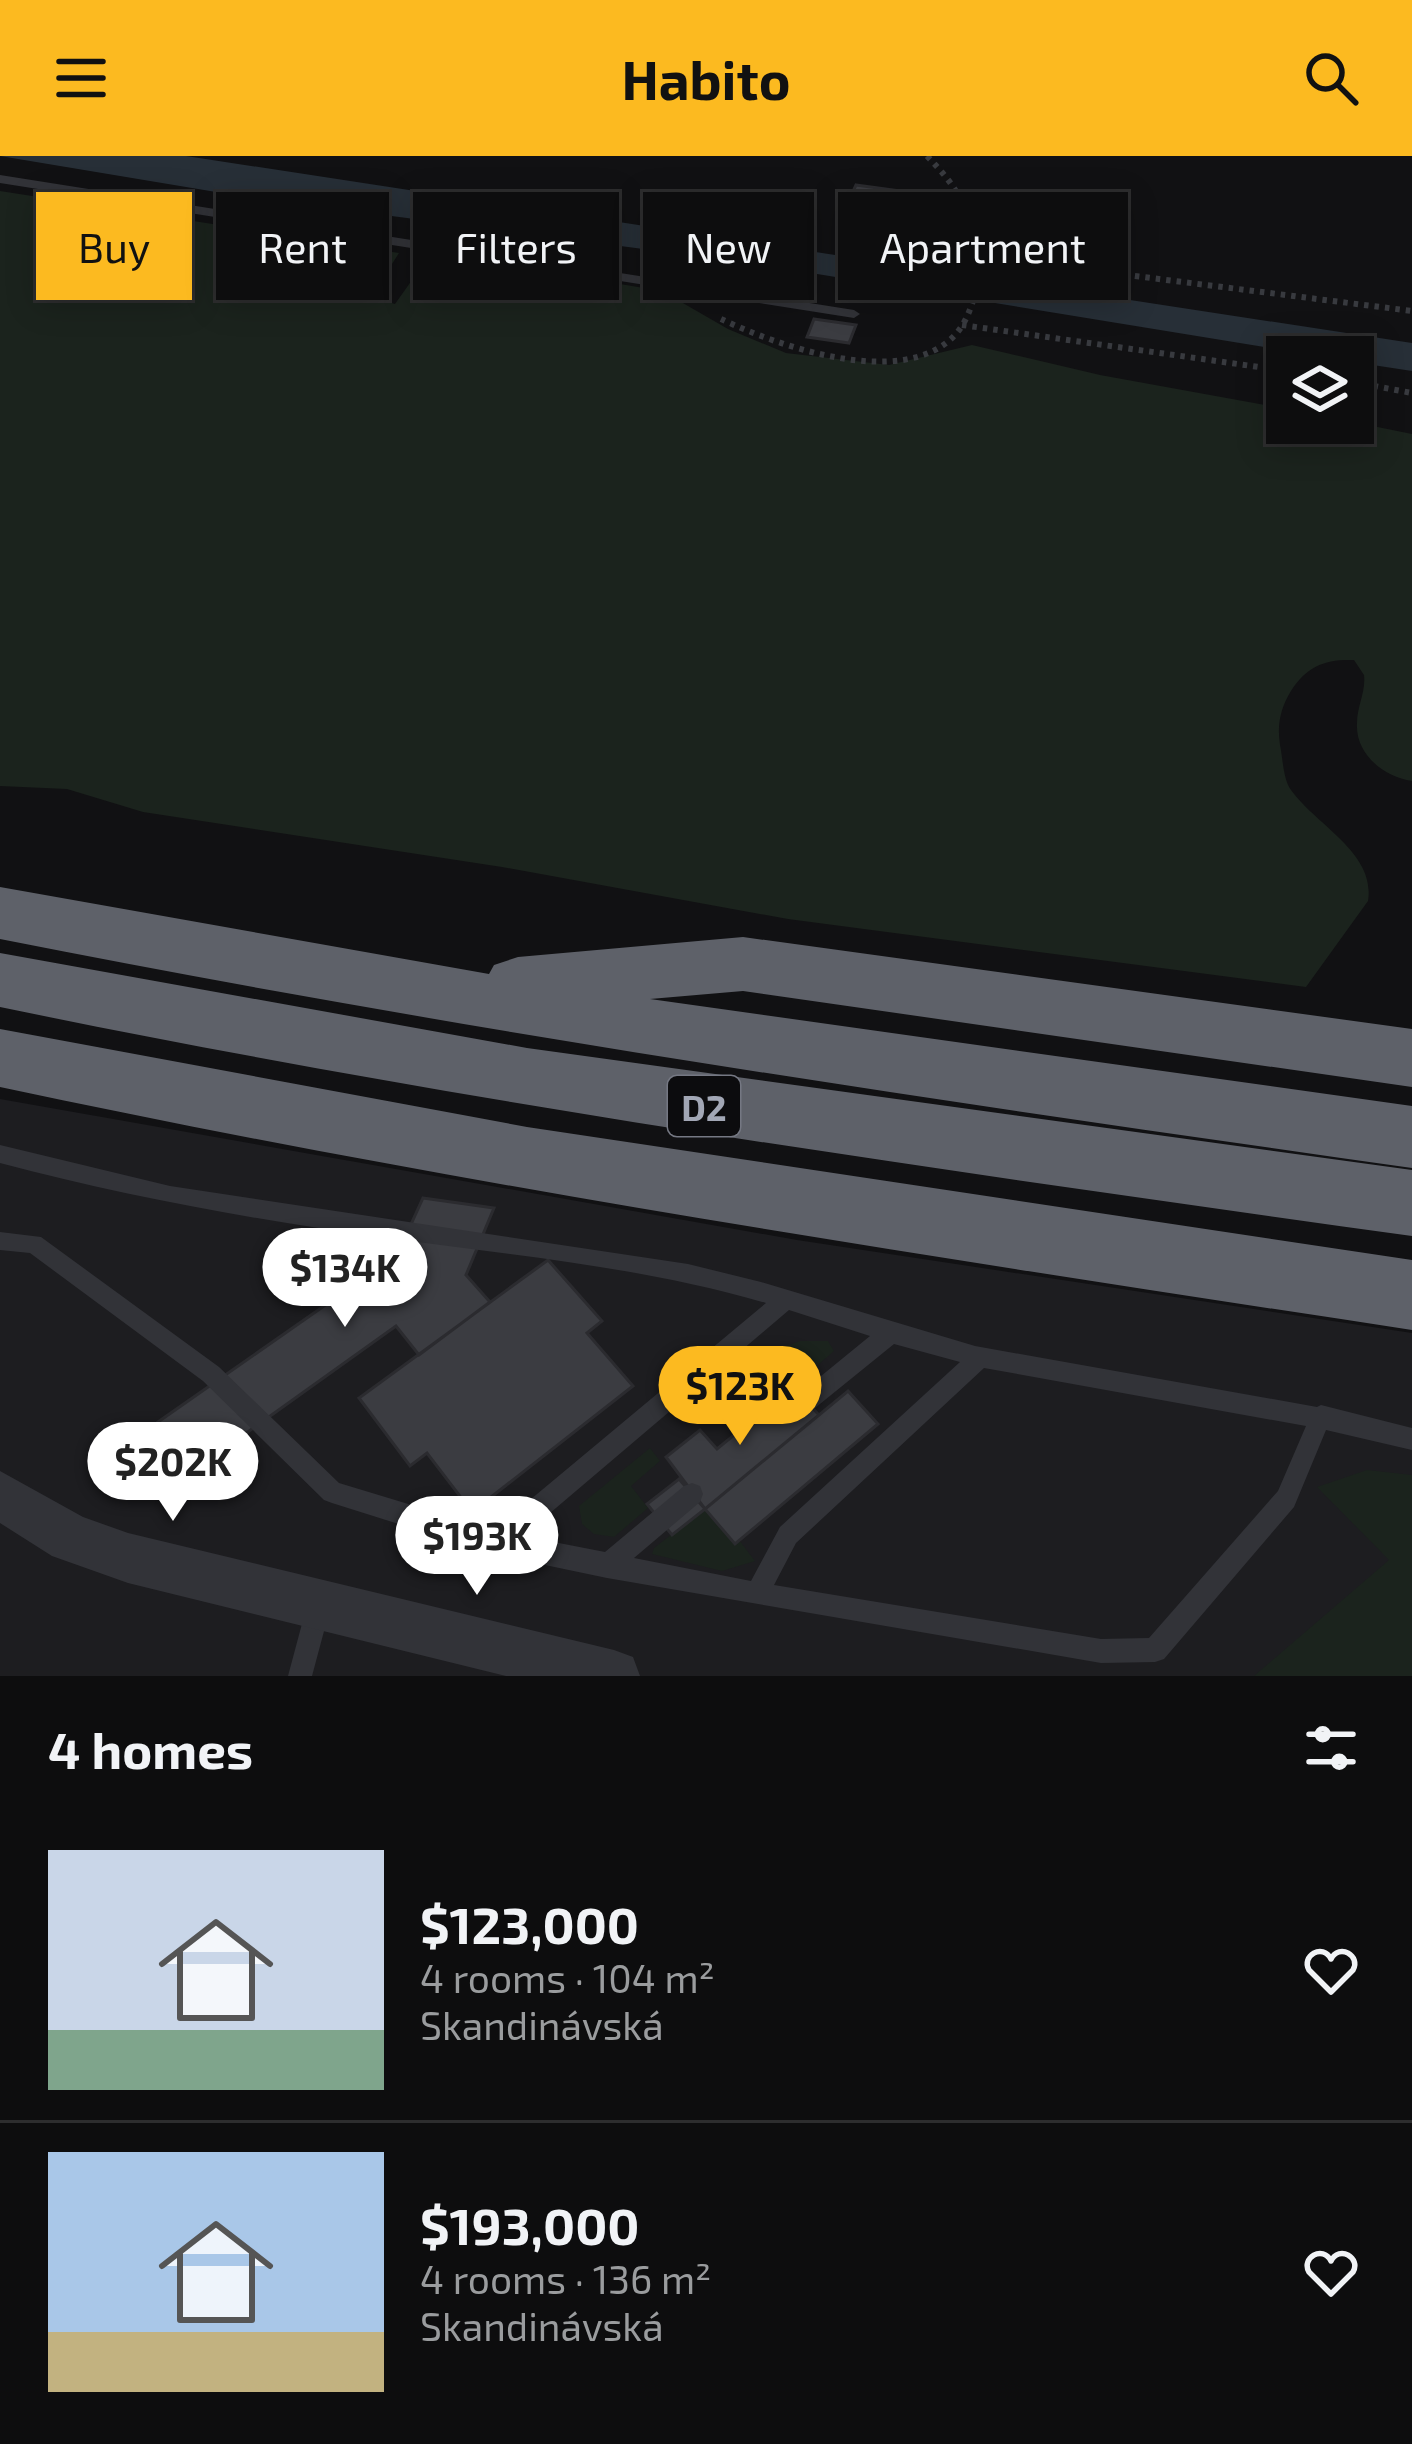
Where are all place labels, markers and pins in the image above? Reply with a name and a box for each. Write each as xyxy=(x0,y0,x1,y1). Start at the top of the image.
pin: $134K xyxy=(261,1228,429,1330)
pin: $123K xyxy=(656,1346,824,1448)
pin: $202K xyxy=(89,1422,257,1524)
pin: $193K xyxy=(393,1496,561,1598)

